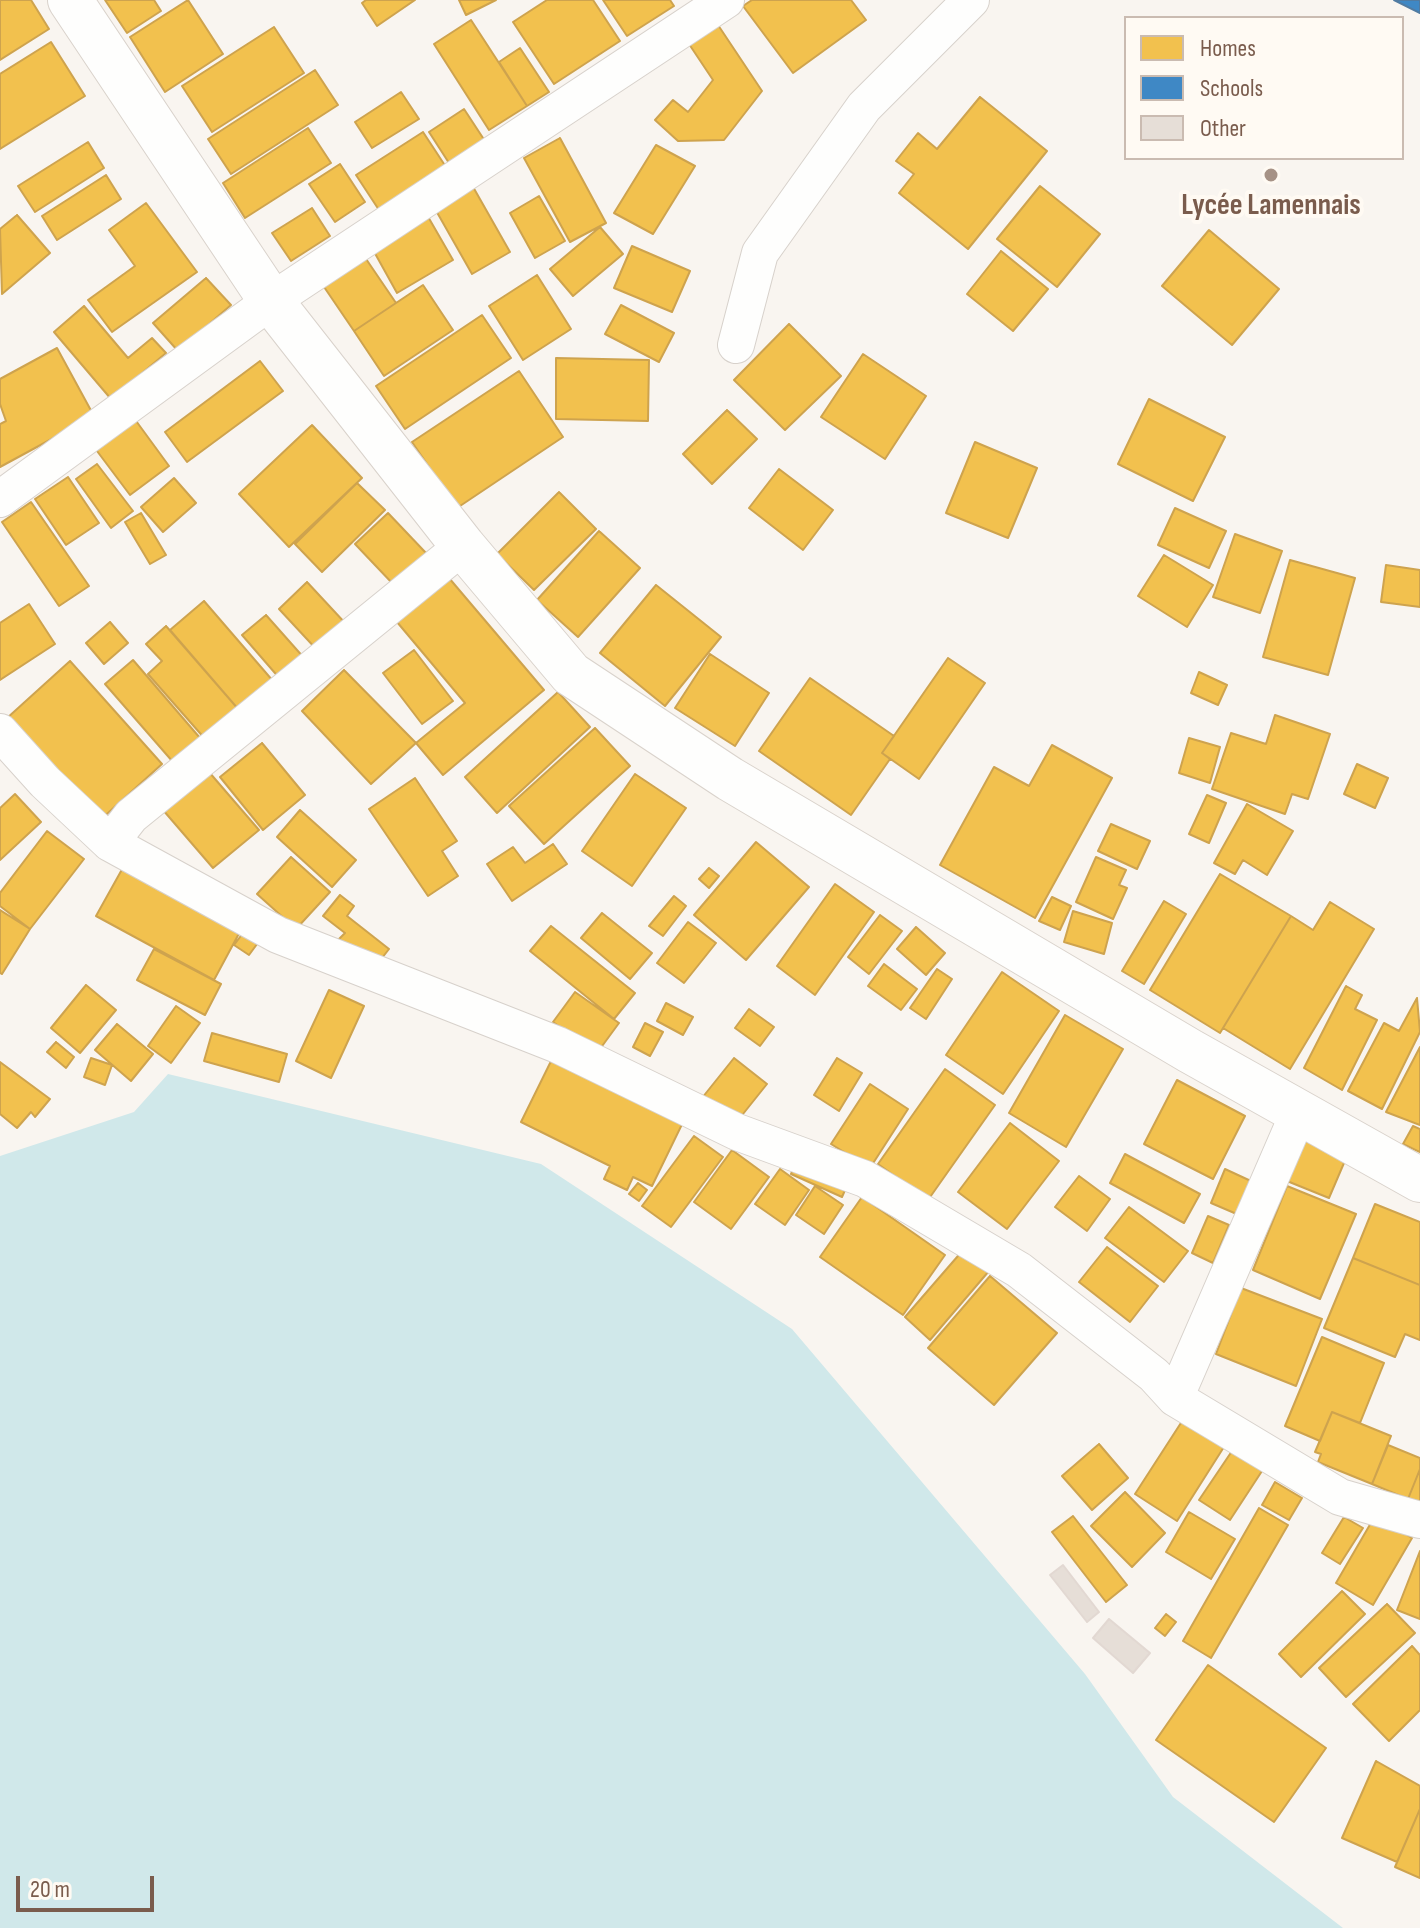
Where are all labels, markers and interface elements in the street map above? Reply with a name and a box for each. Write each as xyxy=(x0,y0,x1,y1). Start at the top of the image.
legend xyxy=(1124,16,1404,160)
text: Homes xyxy=(1200,34,1256,63)
text: Schools xyxy=(1200,74,1263,103)
text: Other xyxy=(1200,114,1246,143)
marker: Lycée Lamennais xyxy=(1262,166,1280,184)
place label: Lycée Lamennais xyxy=(1181,188,1361,224)
scale bar xyxy=(20,1860,158,1910)
text: 20 m xyxy=(30,1875,70,1904)

